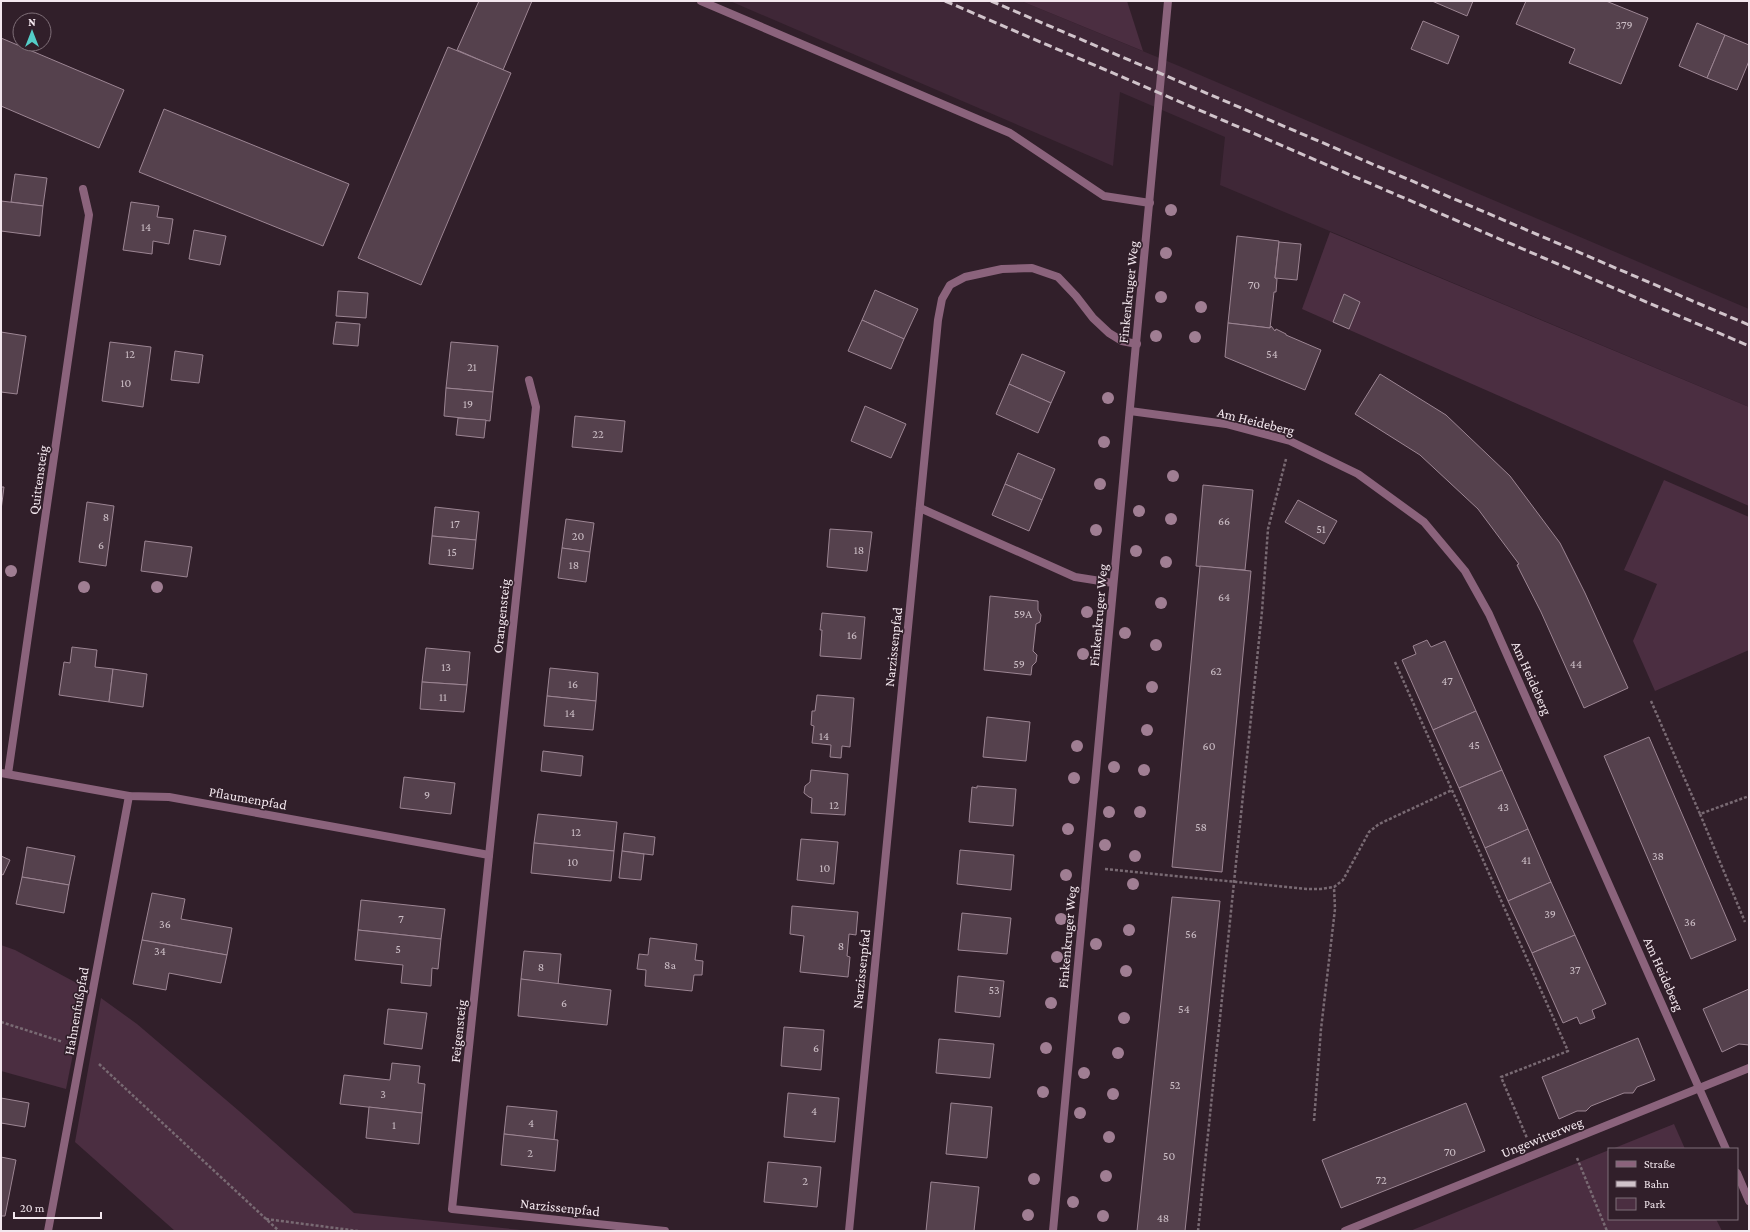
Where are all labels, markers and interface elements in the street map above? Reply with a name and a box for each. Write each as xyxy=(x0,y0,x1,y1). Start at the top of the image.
north arrow xyxy=(12,12,52,52)
text: N xyxy=(28,16,36,28)
house number: 379 xyxy=(1615,18,1633,32)
house number: 14 xyxy=(141,220,151,234)
street label: Finkenkruger Weg xyxy=(1115,240,1141,344)
house number: 70 xyxy=(1248,278,1260,292)
house number: 12 xyxy=(125,347,135,361)
house number: 54 xyxy=(1266,347,1278,361)
house number: 21 xyxy=(467,360,477,374)
house number: 10 xyxy=(121,376,132,390)
house number: 19 xyxy=(463,397,473,411)
street label: Am Heideberg xyxy=(1216,404,1297,438)
house number: 22 xyxy=(592,427,604,441)
street label: Quittensteig xyxy=(25,444,51,516)
house number: 8 xyxy=(103,510,109,524)
house number: 66 xyxy=(1218,514,1230,528)
house number: 17 xyxy=(450,517,460,531)
house number: 51 xyxy=(1316,522,1326,536)
house number: 20 xyxy=(572,529,584,543)
house number: 6 xyxy=(98,538,104,552)
house number: 18 xyxy=(854,543,864,557)
house number: 15 xyxy=(447,545,457,559)
house number: 18 xyxy=(569,558,579,572)
street label: Finkenkruger Weg xyxy=(1086,563,1110,667)
street label: Orangensteig xyxy=(489,578,513,654)
house number: 64 xyxy=(1218,590,1230,604)
street label: Narzissenpfad xyxy=(881,606,905,688)
house number: 59A xyxy=(1014,607,1032,621)
house number: 16 xyxy=(847,628,857,642)
street label: Am Heideberg xyxy=(1509,639,1555,718)
house number: 59 xyxy=(1013,657,1025,671)
house number: 44 xyxy=(1570,657,1582,671)
house number: 13 xyxy=(441,660,451,674)
house number: 62 xyxy=(1210,664,1222,678)
house number: 47 xyxy=(1441,674,1453,688)
house number: 16 xyxy=(568,677,578,691)
house number: 11 xyxy=(439,690,447,704)
house number: 14 xyxy=(565,706,575,720)
house number: 14 xyxy=(819,729,829,743)
house number: 45 xyxy=(1468,738,1480,752)
house number: 60 xyxy=(1203,739,1216,753)
street label: Pflaumenpfad xyxy=(208,783,289,813)
house number: 9 xyxy=(424,788,430,802)
house number: 12 xyxy=(829,798,839,812)
house number: 43 xyxy=(1497,800,1509,814)
house number: 58 xyxy=(1195,820,1207,834)
house number: 12 xyxy=(571,825,581,839)
house number: 38 xyxy=(1652,849,1664,863)
house number: 41 xyxy=(1521,853,1531,867)
house number: 10 xyxy=(568,855,579,869)
house number: 10 xyxy=(820,861,831,875)
street label: Finkenkruger Weg xyxy=(1055,885,1079,989)
house number: 39 xyxy=(1544,907,1556,921)
house number: 7 xyxy=(398,912,404,926)
house number: 36 xyxy=(1684,915,1696,929)
house number: 36 xyxy=(159,917,171,931)
house number: 56 xyxy=(1185,927,1197,941)
street label: Narzissenpfad xyxy=(849,928,873,1010)
street label: Am Heideberg xyxy=(1641,935,1687,1014)
house number: 8 xyxy=(838,939,844,953)
house number: 5 xyxy=(395,942,401,956)
house number: 34 xyxy=(154,944,166,958)
house number: 8a xyxy=(664,958,676,972)
house number: 8 xyxy=(538,960,544,974)
house number: 37 xyxy=(1569,963,1581,977)
street label: Hahnenfußpfad xyxy=(60,965,92,1056)
house number: 53 xyxy=(988,983,1000,997)
house number: 6 xyxy=(561,996,567,1010)
street label: Feigensteig xyxy=(447,998,469,1063)
house number: 54 xyxy=(1178,1002,1190,1016)
house number: 6 xyxy=(813,1041,819,1055)
house number: 52 xyxy=(1169,1078,1181,1092)
house number: 3 xyxy=(380,1087,386,1101)
house number: 4 xyxy=(811,1104,817,1118)
street label: Ungewitterweg xyxy=(1499,1113,1585,1161)
house number: 4 xyxy=(528,1116,534,1130)
house number: 1 xyxy=(392,1118,396,1132)
house number: 70 xyxy=(1444,1145,1456,1159)
house number: 2 xyxy=(527,1146,533,1160)
legend xyxy=(1608,1148,1738,1220)
house number: 50 xyxy=(1163,1149,1175,1163)
text: Straße xyxy=(1644,1157,1675,1171)
house number: 72 xyxy=(1375,1173,1387,1187)
house number: 2 xyxy=(802,1174,808,1188)
text: Bahn xyxy=(1644,1177,1670,1191)
scale bar xyxy=(14,1194,101,1220)
street label: Narzissenpfad xyxy=(519,1195,601,1219)
text: Park xyxy=(1644,1197,1666,1211)
text: 20 m xyxy=(20,1201,45,1215)
house number: 48 xyxy=(1157,1211,1169,1225)

